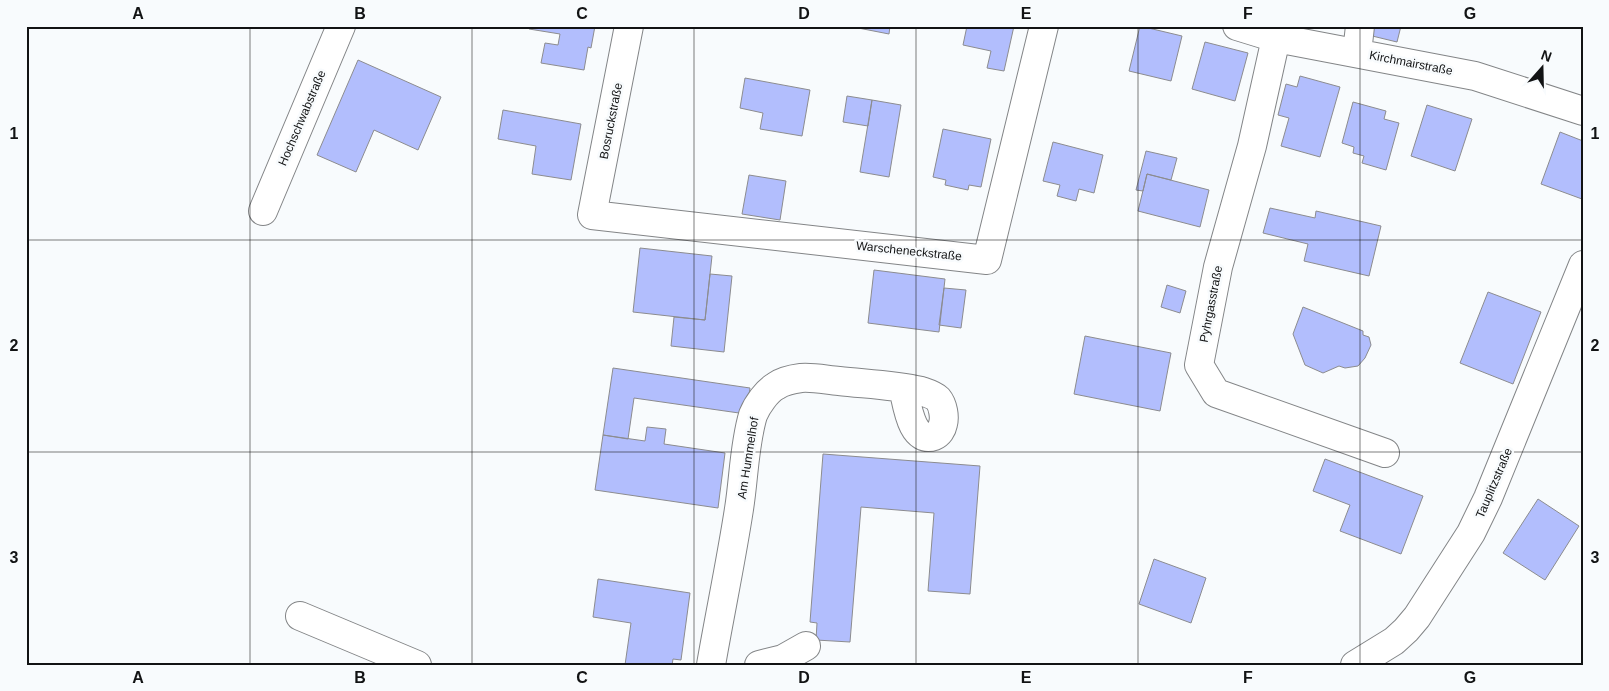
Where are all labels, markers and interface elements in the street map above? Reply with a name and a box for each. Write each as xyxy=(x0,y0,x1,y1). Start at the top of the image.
text: A xyxy=(132,5,144,22)
text: B xyxy=(354,5,366,22)
text: C xyxy=(576,5,588,22)
text: D xyxy=(798,5,810,22)
text: E xyxy=(1021,5,1032,22)
text: F xyxy=(1243,5,1253,22)
text: G xyxy=(1464,5,1476,22)
north arrow xyxy=(1516,42,1566,92)
text: N xyxy=(1539,47,1554,65)
street label: Kirchmairstraße xyxy=(1368,48,1454,78)
street label: Hochschwabstraße xyxy=(275,68,329,168)
street label: Bosruckstraße xyxy=(597,81,625,160)
text: 1 xyxy=(10,125,19,142)
text: 1 xyxy=(1591,125,1600,142)
street label: Warscheneckstraße xyxy=(855,238,963,264)
street label: Pyhrgasstraße xyxy=(1197,264,1225,344)
text: 2 xyxy=(10,337,19,354)
text: 2 xyxy=(1591,337,1600,354)
street label: Am Hummelhof xyxy=(735,415,761,500)
street label: Tauplitzstraße xyxy=(1473,446,1515,520)
text: 3 xyxy=(10,549,19,566)
text: 3 xyxy=(1591,549,1600,566)
text: A xyxy=(132,669,144,686)
text: B xyxy=(354,669,366,686)
text: C xyxy=(576,669,588,686)
text: D xyxy=(798,669,810,686)
text: E xyxy=(1021,669,1032,686)
text: F xyxy=(1243,669,1253,686)
text: G xyxy=(1464,669,1476,686)

